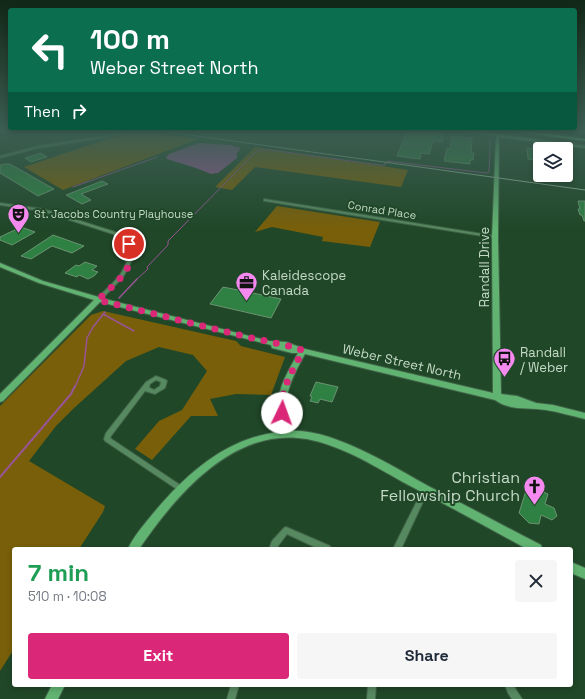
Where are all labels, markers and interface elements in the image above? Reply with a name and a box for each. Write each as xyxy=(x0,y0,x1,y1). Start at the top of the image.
text: 100 m xyxy=(90,21,170,57)
icon: left xyxy=(24,24,76,76)
text: Weber Street North xyxy=(90,56,259,79)
icon: right xyxy=(68,100,90,122)
text: Then xyxy=(24,102,60,121)
map controls xyxy=(533,142,573,182)
button: layers xyxy=(533,142,573,182)
street label: Conrad Place xyxy=(347,198,417,222)
theatre icon: St. Jacobs Country Playhouse xyxy=(5,201,31,234)
place label: St. Jacobs Country Playhouse xyxy=(34,207,193,221)
pin xyxy=(112,227,146,261)
street label: Randall Drive xyxy=(476,227,493,307)
icon: arrive xyxy=(118,233,140,255)
place label: Kaleidescope Canada xyxy=(262,267,346,299)
office icon: Kaleidescope Canada xyxy=(233,269,259,302)
street label: Weber Street North xyxy=(341,340,463,384)
place label: Randall / Weber xyxy=(520,344,568,376)
bus stop icon: Randall / Weber xyxy=(491,346,517,379)
position arrow xyxy=(261,392,303,434)
place label: Christian Fellowship Church xyxy=(380,467,520,506)
church icon: Christian Fellowship Church xyxy=(522,473,548,506)
text: 7 min xyxy=(28,557,89,588)
button: close xyxy=(515,560,557,602)
text: 510 m · 10:08 xyxy=(28,588,107,605)
button: Exit xyxy=(28,633,289,679)
button: Share xyxy=(297,633,557,679)

